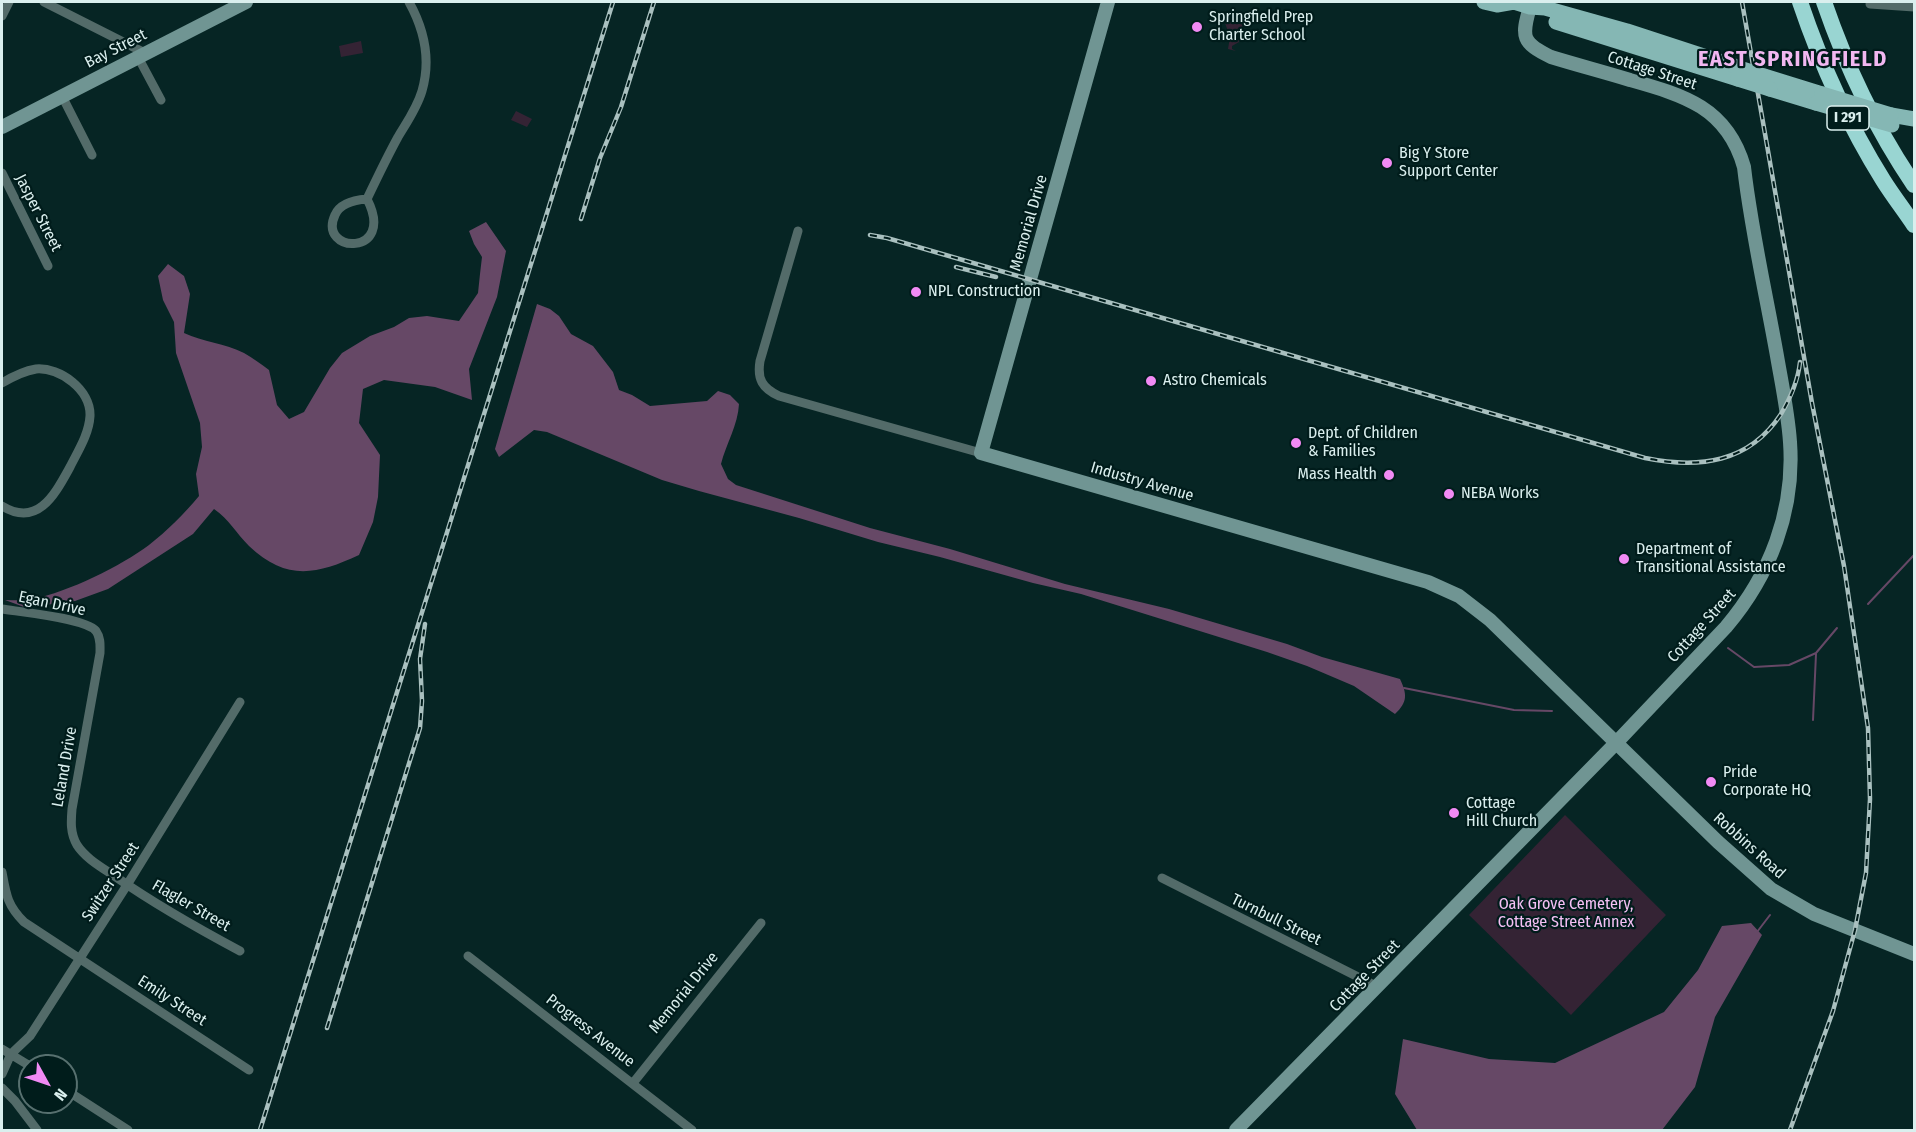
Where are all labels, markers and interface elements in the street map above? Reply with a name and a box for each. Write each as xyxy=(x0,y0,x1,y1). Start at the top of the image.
place label: Springfield Prep Charter School xyxy=(1209,8,1313,46)
marker: Springfield Prep Charter School xyxy=(1190,20,1204,34)
street label: Bay Street xyxy=(82,25,150,73)
district label: EAST SPRINGFIELD xyxy=(1698,47,1888,73)
street label: Cottage Street xyxy=(1605,48,1699,94)
road number: I 291 xyxy=(1827,106,1869,130)
place label: Big Y Store Support Center xyxy=(1399,144,1498,182)
marker: Big Y Store Support Center xyxy=(1380,156,1394,170)
street label: Jasper Street xyxy=(10,171,66,255)
street label: Memorial Drive xyxy=(1006,173,1052,273)
place label: NPL Construction xyxy=(928,282,1041,302)
marker: NPL Construction xyxy=(909,285,923,299)
place label: Astro Chemicals xyxy=(1163,371,1267,391)
marker: Astro Chemicals xyxy=(1144,374,1158,388)
place label: Dept. of Children & Families xyxy=(1308,424,1418,462)
marker: Dept. of Children & Families xyxy=(1289,436,1303,450)
street label: Industry Avenue xyxy=(1088,458,1196,506)
place label: Mass Health xyxy=(1298,465,1377,485)
marker: Mass Health xyxy=(1382,468,1396,482)
place label: NEBA Works xyxy=(1461,484,1539,504)
marker: NEBA Works xyxy=(1442,487,1456,501)
place label: Department of Transitional Assistance xyxy=(1636,540,1786,578)
marker: Department of Transitional Assistance xyxy=(1617,552,1631,566)
street label: Cottage Street xyxy=(1664,585,1740,667)
street label: Egan Drive xyxy=(17,588,87,620)
street label: Leland Drive xyxy=(48,725,82,809)
place label: Pride Corporate HQ xyxy=(1723,763,1811,801)
marker: Pride Corporate HQ xyxy=(1704,775,1718,789)
place label: Cottage Hill Church xyxy=(1466,794,1537,832)
marker: Cottage Hill Church xyxy=(1447,806,1461,820)
street label: Robbins Road xyxy=(1709,809,1789,883)
street label: Switzer Street xyxy=(78,839,144,925)
street label: Flagler Street xyxy=(149,876,233,936)
street label: Turnbull Street xyxy=(1228,890,1324,950)
park label: Oak Grove Cemetery, Cottage Street Annex xyxy=(1498,895,1634,933)
street label: Cottage Street xyxy=(1326,936,1404,1016)
street label: Memorial Drive xyxy=(645,948,723,1038)
street label: Emily Street xyxy=(134,972,210,1030)
street label: Progress Avenue xyxy=(542,990,638,1072)
north arrow xyxy=(18,1054,78,1114)
text: N xyxy=(50,1085,71,1104)

